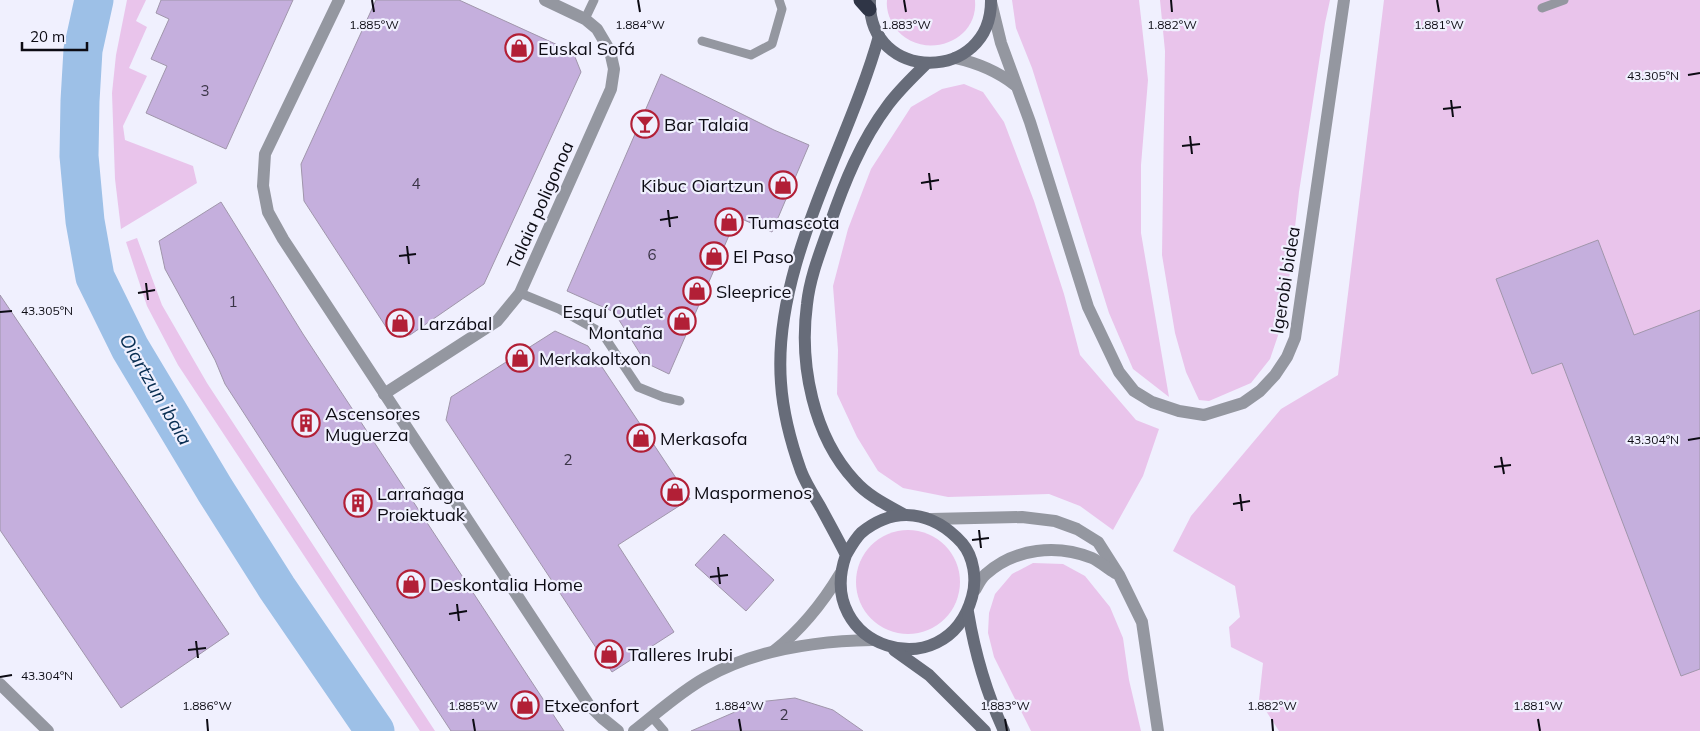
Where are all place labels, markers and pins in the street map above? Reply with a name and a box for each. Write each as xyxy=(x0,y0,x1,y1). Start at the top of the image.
shop icon: Euskal Sofá xyxy=(504,33,534,63)
place label: Euskal Sofá xyxy=(538,37,635,60)
bar icon: Bar Talaia xyxy=(630,109,660,139)
place label: Bar Talaia xyxy=(664,113,749,136)
shop icon: Kibuc Oiartzun xyxy=(768,170,798,200)
place label: Kibuc Oiartzun xyxy=(641,174,764,197)
shop icon: Tumascota xyxy=(714,207,744,237)
place label: Tumascota xyxy=(748,211,840,234)
shop icon: El Paso xyxy=(699,241,729,271)
place label: El Paso xyxy=(733,245,794,268)
shop icon: Sleeprice xyxy=(682,276,712,306)
place label: Sleeprice xyxy=(716,280,791,303)
place label: Esquí Outlet Montaña xyxy=(563,300,663,344)
shop icon: Esquí Outlet Montaña xyxy=(667,306,697,336)
shop icon: Larzábal xyxy=(385,308,415,338)
place label: Larzábal xyxy=(419,312,492,335)
shop icon: Merkakoltxon xyxy=(505,343,535,373)
place label: Merkakoltxon xyxy=(539,347,651,370)
place label: Ascensores Muguerza xyxy=(325,402,421,446)
building icon: Ascensores Muguerza xyxy=(291,408,321,438)
shop icon: Merkasofa xyxy=(626,423,656,453)
place label: Merkasofa xyxy=(660,427,748,450)
shop icon: Maspormenos xyxy=(660,477,690,507)
place label: Maspormenos xyxy=(694,481,812,504)
place label: Larrañaga Proiektuak xyxy=(377,482,466,526)
building icon: Larrañaga Proiektuak xyxy=(343,488,373,518)
shop icon: Deskontalia Home xyxy=(396,569,426,599)
place label: Deskontalia Home xyxy=(430,573,583,596)
shop icon: Talleres Irubi xyxy=(594,639,624,669)
place label: Talleres Irubi xyxy=(628,643,733,666)
shop icon: Etxeconfort xyxy=(510,690,540,720)
place label: Etxeconfort xyxy=(544,694,639,717)

